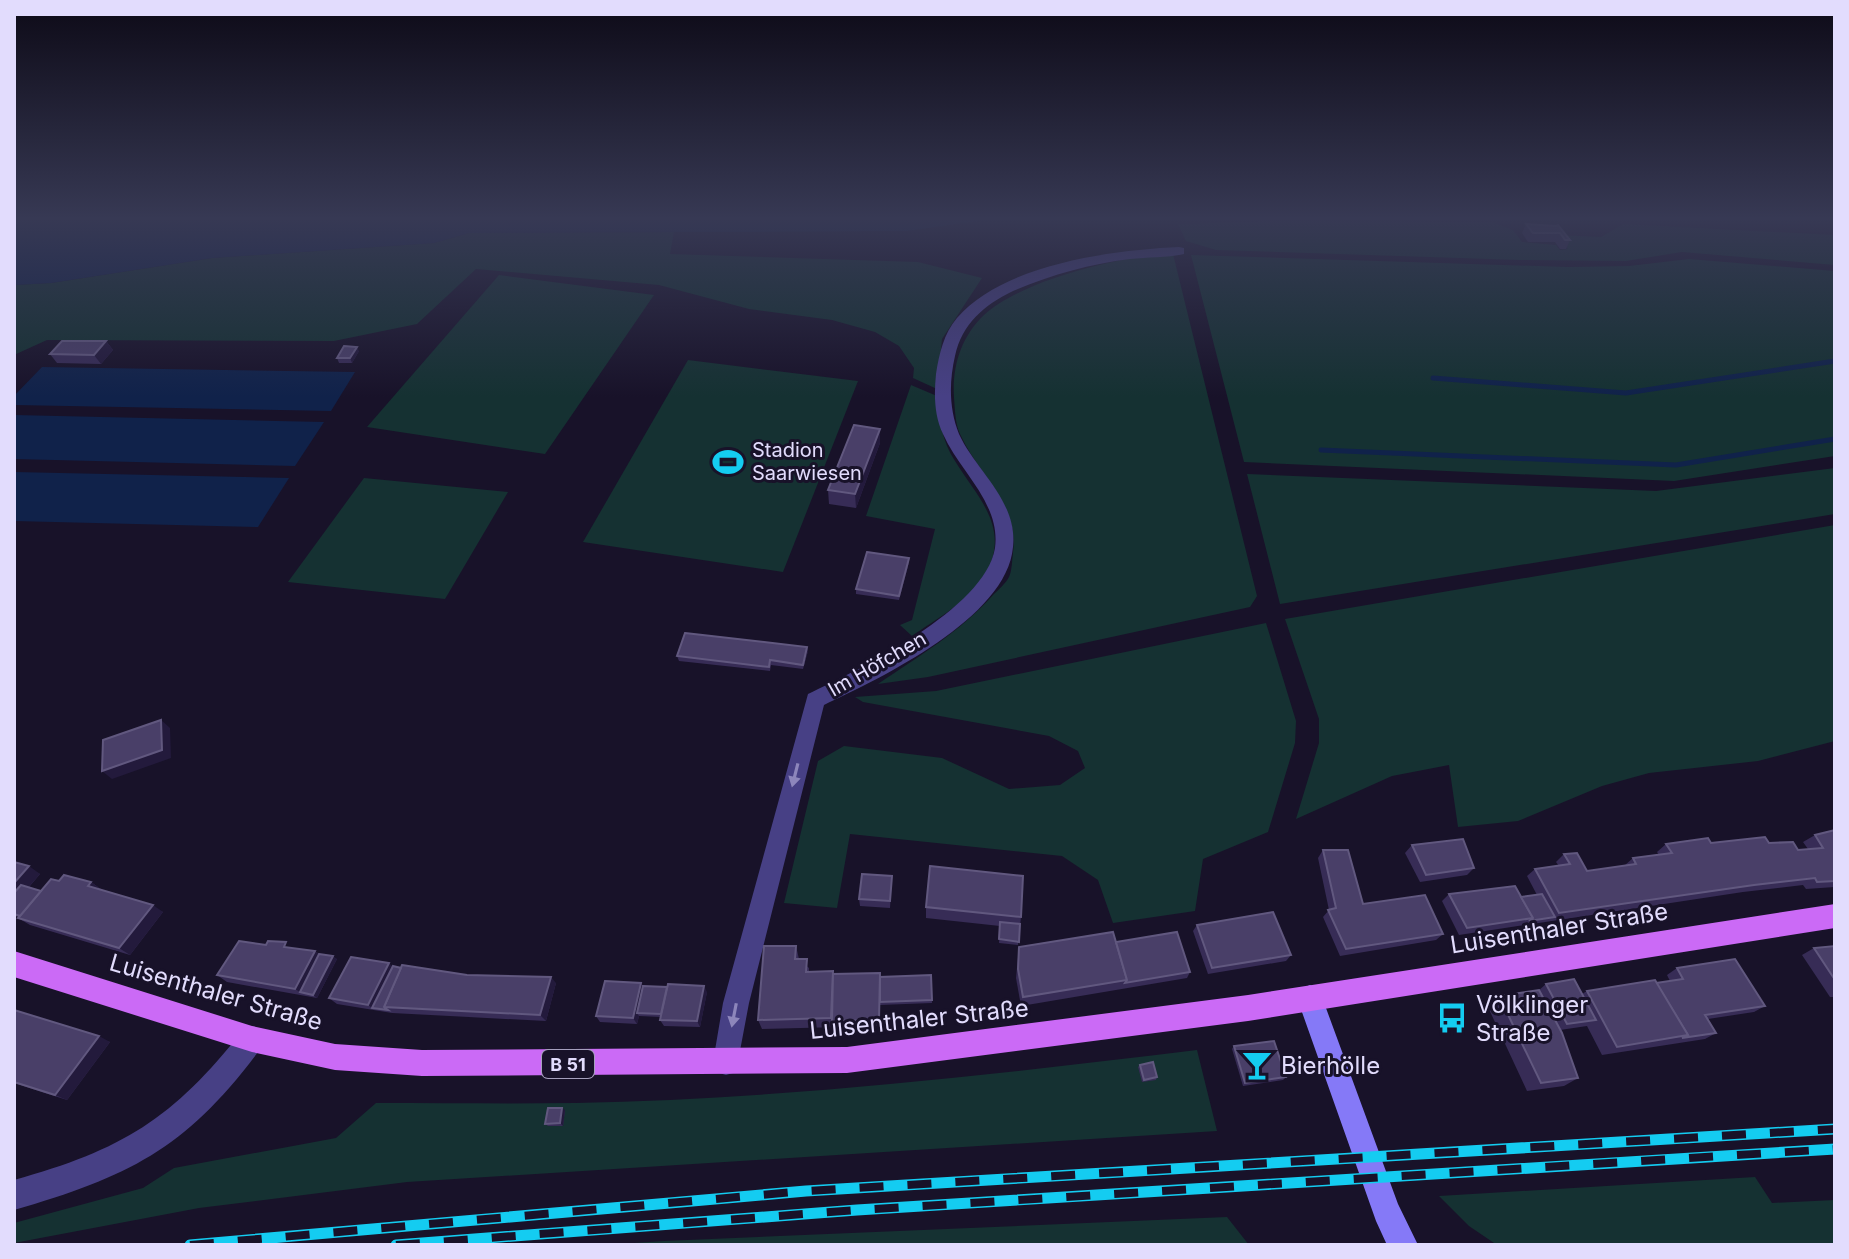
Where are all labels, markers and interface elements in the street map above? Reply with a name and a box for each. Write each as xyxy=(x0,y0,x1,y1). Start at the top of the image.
place label: Stadion Saarwiesen xyxy=(752,438,862,485)
sports icon: Stadion Saarwiesen xyxy=(711,445,745,479)
street label: Im Höfchen xyxy=(824,626,930,702)
one-way arrow xyxy=(788,763,800,788)
street label: Luisenthaler Straße xyxy=(1448,896,1670,960)
street label: Luisenthaler Straße xyxy=(106,948,326,1036)
place label: Völklinger Straße xyxy=(1476,990,1588,1047)
street label: Luisenthaler Straße xyxy=(808,993,1030,1045)
bus stop icon: Völklinger Straße xyxy=(1435,1001,1469,1035)
one-way arrow xyxy=(728,1002,740,1027)
bar icon: Bierhölle xyxy=(1240,1048,1274,1082)
road number: B 51 xyxy=(542,1050,594,1078)
place label: Bierhölle xyxy=(1281,1051,1380,1080)

